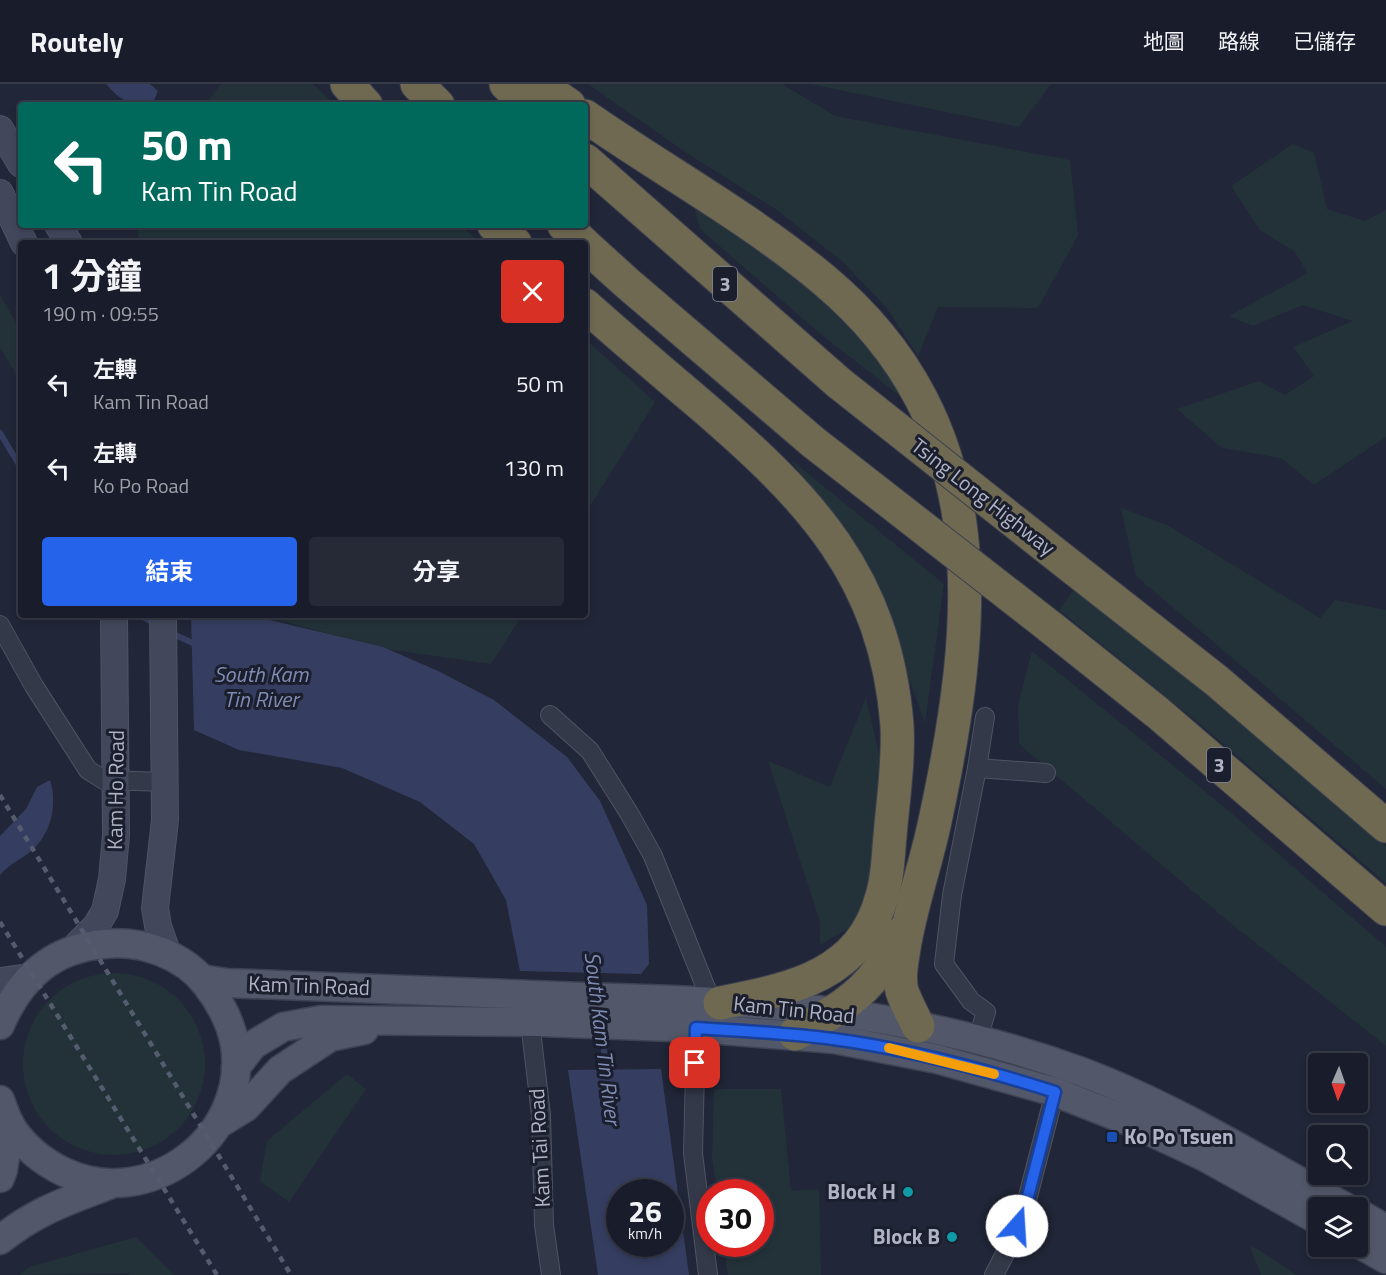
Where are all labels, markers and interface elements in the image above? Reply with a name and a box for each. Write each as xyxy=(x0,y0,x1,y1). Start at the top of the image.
text: Routely xyxy=(30,20,124,63)
text: 地圖 xyxy=(1143,25,1185,57)
text: 路線 xyxy=(1218,25,1260,57)
text: 已儲存 xyxy=(1293,25,1356,57)
text: 50 m xyxy=(141,112,233,176)
icon: left xyxy=(42,126,120,204)
text: Kam Tin Road xyxy=(141,170,297,211)
text: 1 分鐘 xyxy=(42,248,142,303)
button: close xyxy=(501,260,564,323)
road number: 3 xyxy=(713,267,737,301)
text: 190 m · 09:55 xyxy=(42,298,159,329)
text: 左轉 xyxy=(93,352,137,386)
text: 50 m xyxy=(516,367,564,401)
icon: left xyxy=(42,368,75,401)
text: Kam Tin Road xyxy=(93,386,209,417)
street label: Tsing Long Highway xyxy=(905,430,1062,563)
text: 左轉 xyxy=(93,436,137,470)
text: 130 m xyxy=(504,451,564,485)
icon: left xyxy=(42,452,75,485)
text: Ko Po Road xyxy=(93,470,189,501)
button: 結束 xyxy=(42,537,297,606)
button: 分享 xyxy=(309,537,564,606)
water label: South Kam Tin River xyxy=(214,657,309,716)
street label: Kam Ho Road xyxy=(98,730,132,850)
road number: 3 xyxy=(1207,748,1231,782)
water label: South Kam Tin River xyxy=(576,950,631,1129)
street label: Kam Tin Road xyxy=(248,967,370,1003)
street label: Kam Tin Road xyxy=(732,987,856,1031)
pin xyxy=(669,1037,720,1088)
icon: arrive xyxy=(678,1046,711,1079)
north arrow xyxy=(1308,1053,1368,1113)
map controls xyxy=(1308,1053,1368,1257)
street label: Kam Tai Road xyxy=(520,1088,558,1208)
place label: Ko Po Tsuen xyxy=(1124,1120,1234,1152)
button: search xyxy=(1308,1125,1368,1185)
marker: Ko Po Tsuen xyxy=(1105,1130,1119,1144)
place label: Block H xyxy=(827,1175,896,1207)
speed limit sign: 30 xyxy=(696,1179,774,1257)
marker: Block H xyxy=(901,1185,915,1199)
text: 26 xyxy=(628,1188,662,1234)
position arrow xyxy=(985,1194,1049,1258)
button: layers xyxy=(1308,1197,1368,1257)
place label: Block B xyxy=(873,1220,940,1252)
text: km/h xyxy=(628,1222,662,1245)
marker: Block B xyxy=(945,1230,959,1244)

